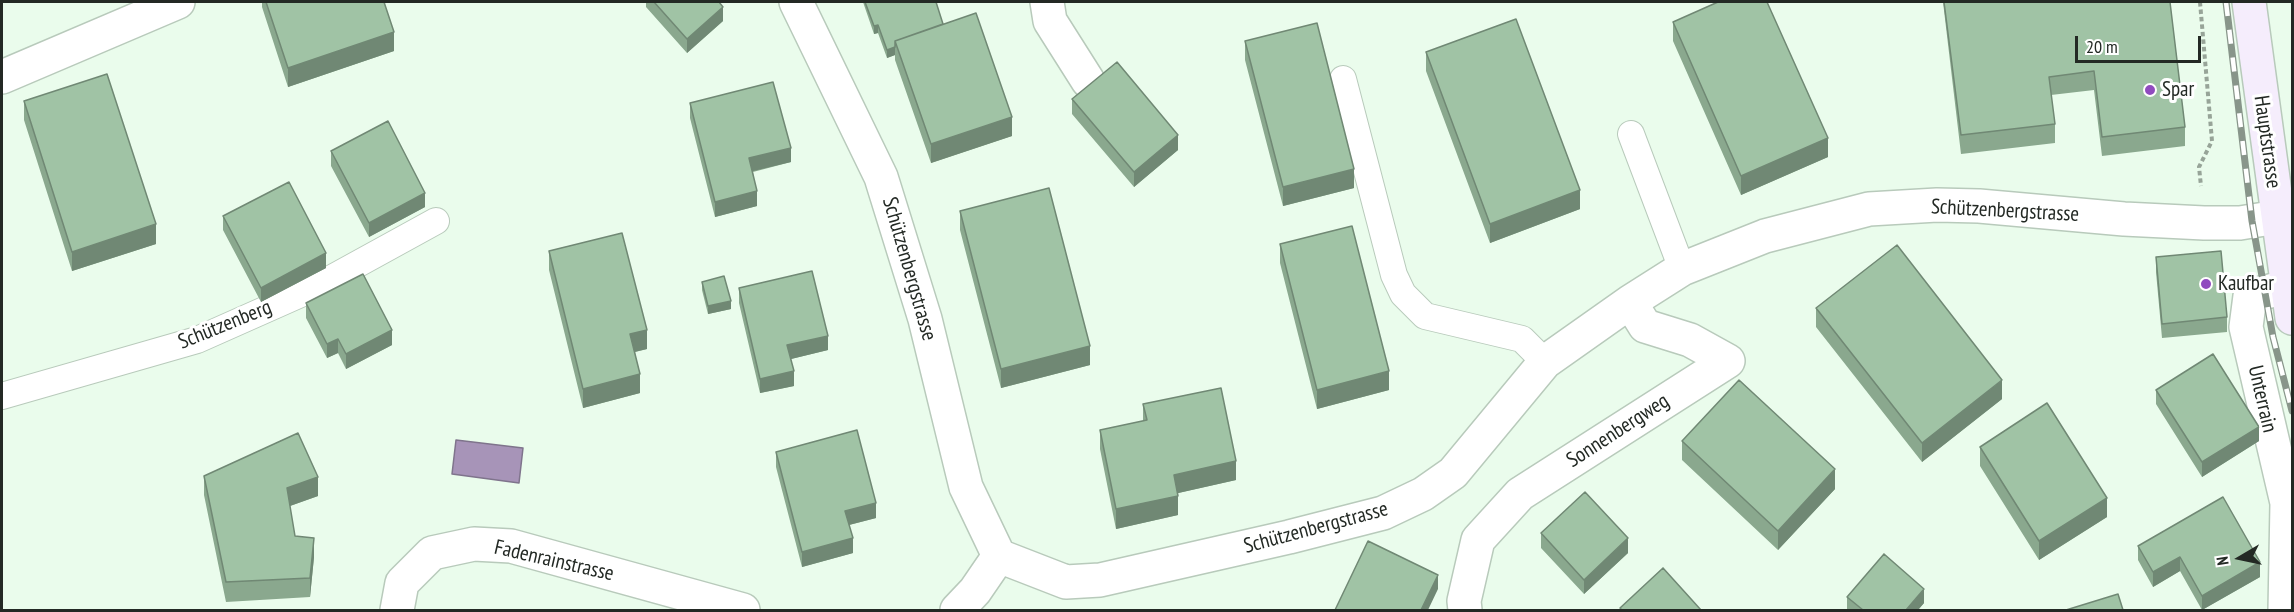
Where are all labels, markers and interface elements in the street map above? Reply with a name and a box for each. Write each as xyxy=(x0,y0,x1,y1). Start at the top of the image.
scale bar xyxy=(2078,24,2204,62)
text: 20 m xyxy=(2086,35,2118,58)
place label: Spar xyxy=(2162,77,2194,103)
marker: Spar xyxy=(2143,83,2157,97)
street label: Hauptstrasse xyxy=(2248,94,2286,190)
street label: Schützenbergstrasse xyxy=(876,194,942,344)
street label: Schützenbergstrasse xyxy=(1930,195,2080,227)
place label: Kaufbar xyxy=(2218,271,2274,297)
marker: Kaufbar xyxy=(2199,277,2213,291)
street label: Schützenberg xyxy=(175,295,275,355)
street label: Unterrain xyxy=(2242,363,2282,435)
street label: Sonnenbergweg xyxy=(1562,389,1674,473)
street label: Schützenbergstrasse xyxy=(1241,497,1391,559)
north arrow xyxy=(2210,528,2270,588)
street label: Fadenrainstrasse xyxy=(492,535,616,587)
text: N xyxy=(2212,555,2233,567)

